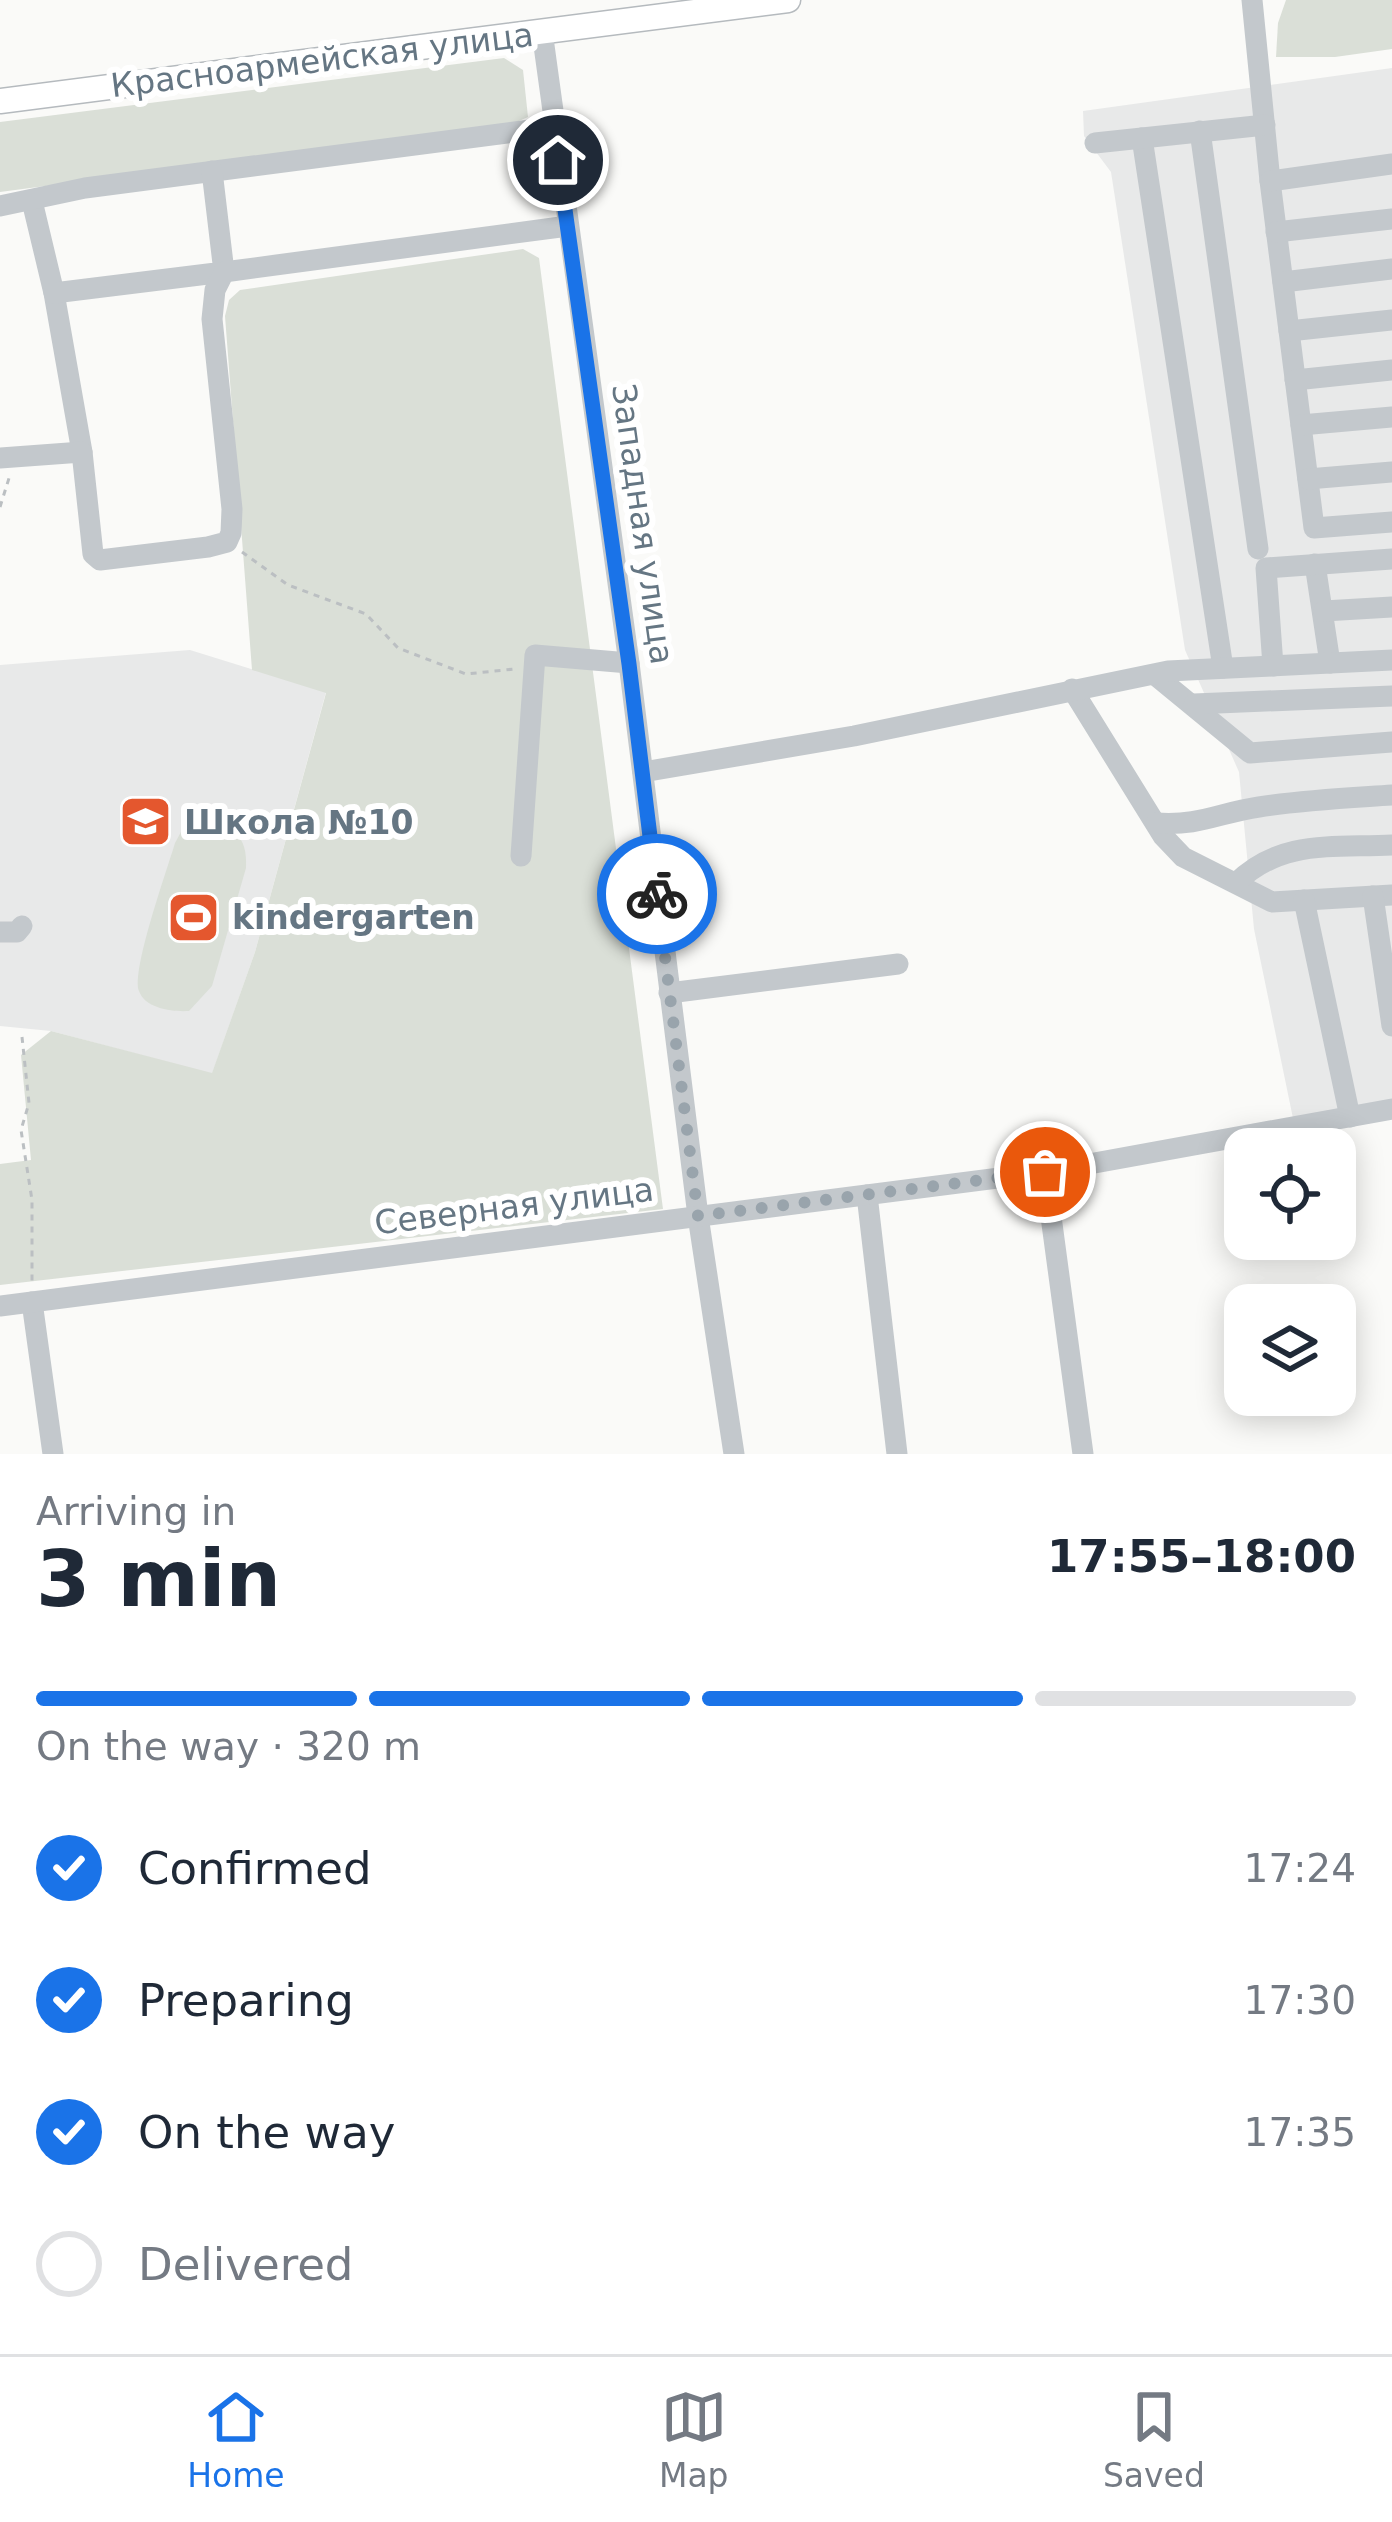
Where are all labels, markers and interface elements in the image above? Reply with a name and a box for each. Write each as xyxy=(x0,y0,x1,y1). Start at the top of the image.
street label: Красноармейская улица xyxy=(108,15,536,105)
pin xyxy=(507,109,609,211)
icon: home xyxy=(525,127,591,193)
street label: Западная улица xyxy=(604,381,682,667)
school or university icon: Школа №10 xyxy=(117,794,173,850)
place label: Школа №10 xyxy=(184,803,413,842)
courier xyxy=(597,834,717,954)
icon: bike xyxy=(624,861,690,927)
sports icon: kindergarten xyxy=(165,889,221,945)
place label: kindergarten xyxy=(232,898,475,937)
pin xyxy=(994,1121,1096,1223)
map controls xyxy=(1224,1128,1356,1416)
button: locate xyxy=(1224,1128,1356,1260)
icon: bag xyxy=(1012,1139,1078,1205)
street label: Северная улица xyxy=(372,1170,656,1242)
button: layers xyxy=(1224,1284,1356,1416)
text: Arriving in xyxy=(36,1489,236,1534)
text: 17:55–18:00 xyxy=(1047,1530,1356,1583)
text: 3 min xyxy=(36,1534,281,1624)
text: On the way · 320 m xyxy=(36,1724,421,1769)
icon: check xyxy=(36,1835,102,1901)
text: Confirmed xyxy=(138,1842,372,1895)
text: 17:24 xyxy=(1244,1846,1356,1891)
icon: check xyxy=(36,1967,102,2033)
text: Preparing xyxy=(138,1974,354,2027)
text: 17:30 xyxy=(1244,1978,1356,2023)
icon: check xyxy=(36,2099,102,2165)
text: On the way xyxy=(138,2106,395,2159)
text: 17:35 xyxy=(1244,2110,1356,2155)
text: Delivered xyxy=(138,2238,353,2291)
tab: Home xyxy=(187,2384,285,2495)
tab: Map xyxy=(659,2384,729,2495)
tab: Saved xyxy=(1103,2384,1205,2495)

